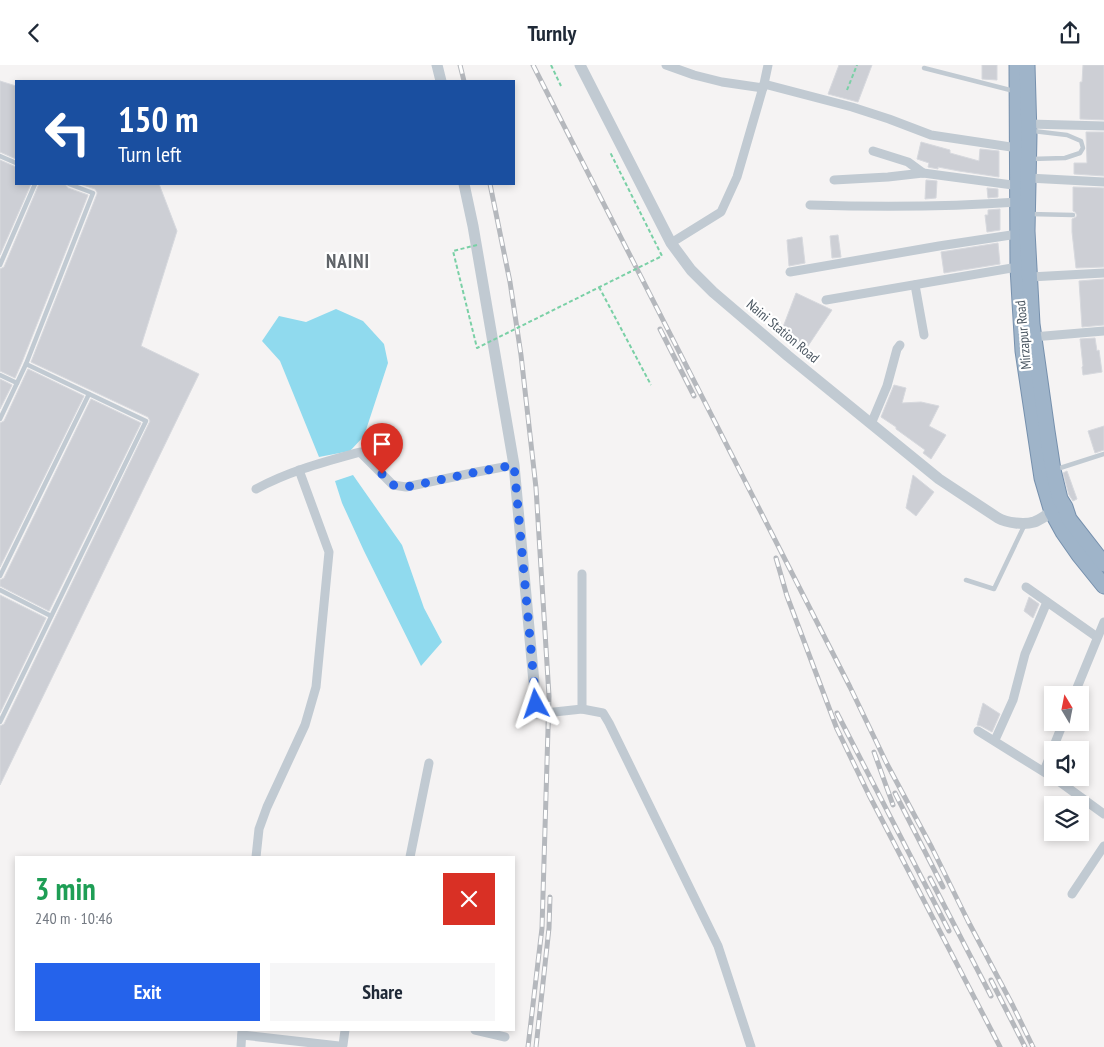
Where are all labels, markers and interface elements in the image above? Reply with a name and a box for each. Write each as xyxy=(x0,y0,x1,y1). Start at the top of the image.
icon: back xyxy=(20,19,48,47)
text: Turnly xyxy=(528,19,576,47)
icon: share xyxy=(1056,19,1084,47)
text: 150 m xyxy=(118,96,199,142)
icon: left xyxy=(35,100,100,165)
text: Turn left xyxy=(118,140,182,168)
district label: NAINI xyxy=(326,249,370,273)
street label: Naini Station Road xyxy=(743,295,823,367)
street label: Mirzapur Road xyxy=(1011,300,1035,370)
pin xyxy=(361,423,403,474)
icon: arrive xyxy=(368,430,396,458)
position arrow xyxy=(509,677,561,729)
north arrow xyxy=(1044,686,1089,731)
map controls xyxy=(1044,686,1089,841)
button: sound xyxy=(1044,741,1089,786)
button: layers xyxy=(1044,796,1089,841)
text: 3 min xyxy=(35,869,96,908)
button: close xyxy=(443,873,495,925)
text: 240 m · 10:46 xyxy=(35,908,113,928)
button: Exit xyxy=(35,963,260,1021)
button: Share xyxy=(270,963,495,1021)

